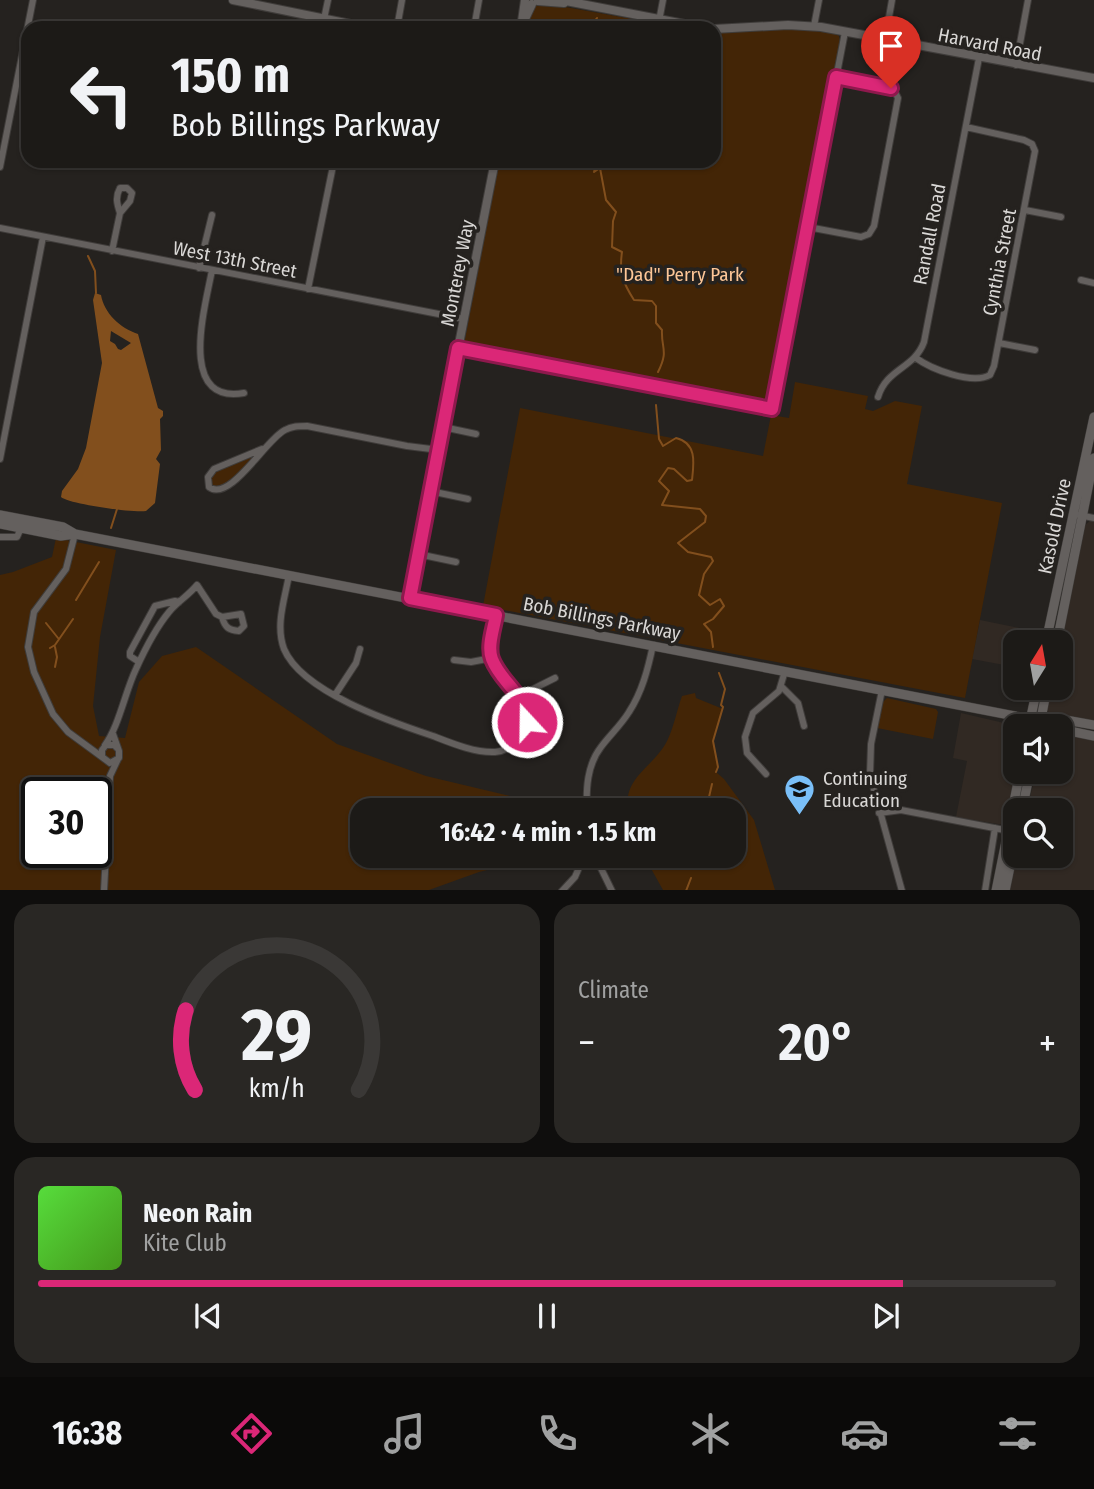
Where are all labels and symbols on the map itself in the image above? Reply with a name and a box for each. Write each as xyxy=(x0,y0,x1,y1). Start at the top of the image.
pin xyxy=(861,16,921,88)
street label: Harvard Road xyxy=(936,23,1044,66)
street label: Randall Road xyxy=(908,182,951,287)
street label: Cynthia Street xyxy=(978,206,1021,318)
street label: Monterey Way xyxy=(436,217,479,328)
street label: West 13th Street xyxy=(171,236,300,283)
park label: "Dad" Perry Park xyxy=(616,263,744,286)
street label: Kasold Drive xyxy=(1033,476,1076,576)
street label: Bob Billings Parkway xyxy=(521,592,683,645)
north arrow xyxy=(1003,630,1073,700)
position arrow xyxy=(490,685,564,759)
place label: Continuing Education xyxy=(823,767,907,812)
school or university icon: Continuing Education xyxy=(783,772,817,816)
speed limit sign: 30 xyxy=(21,777,112,868)

